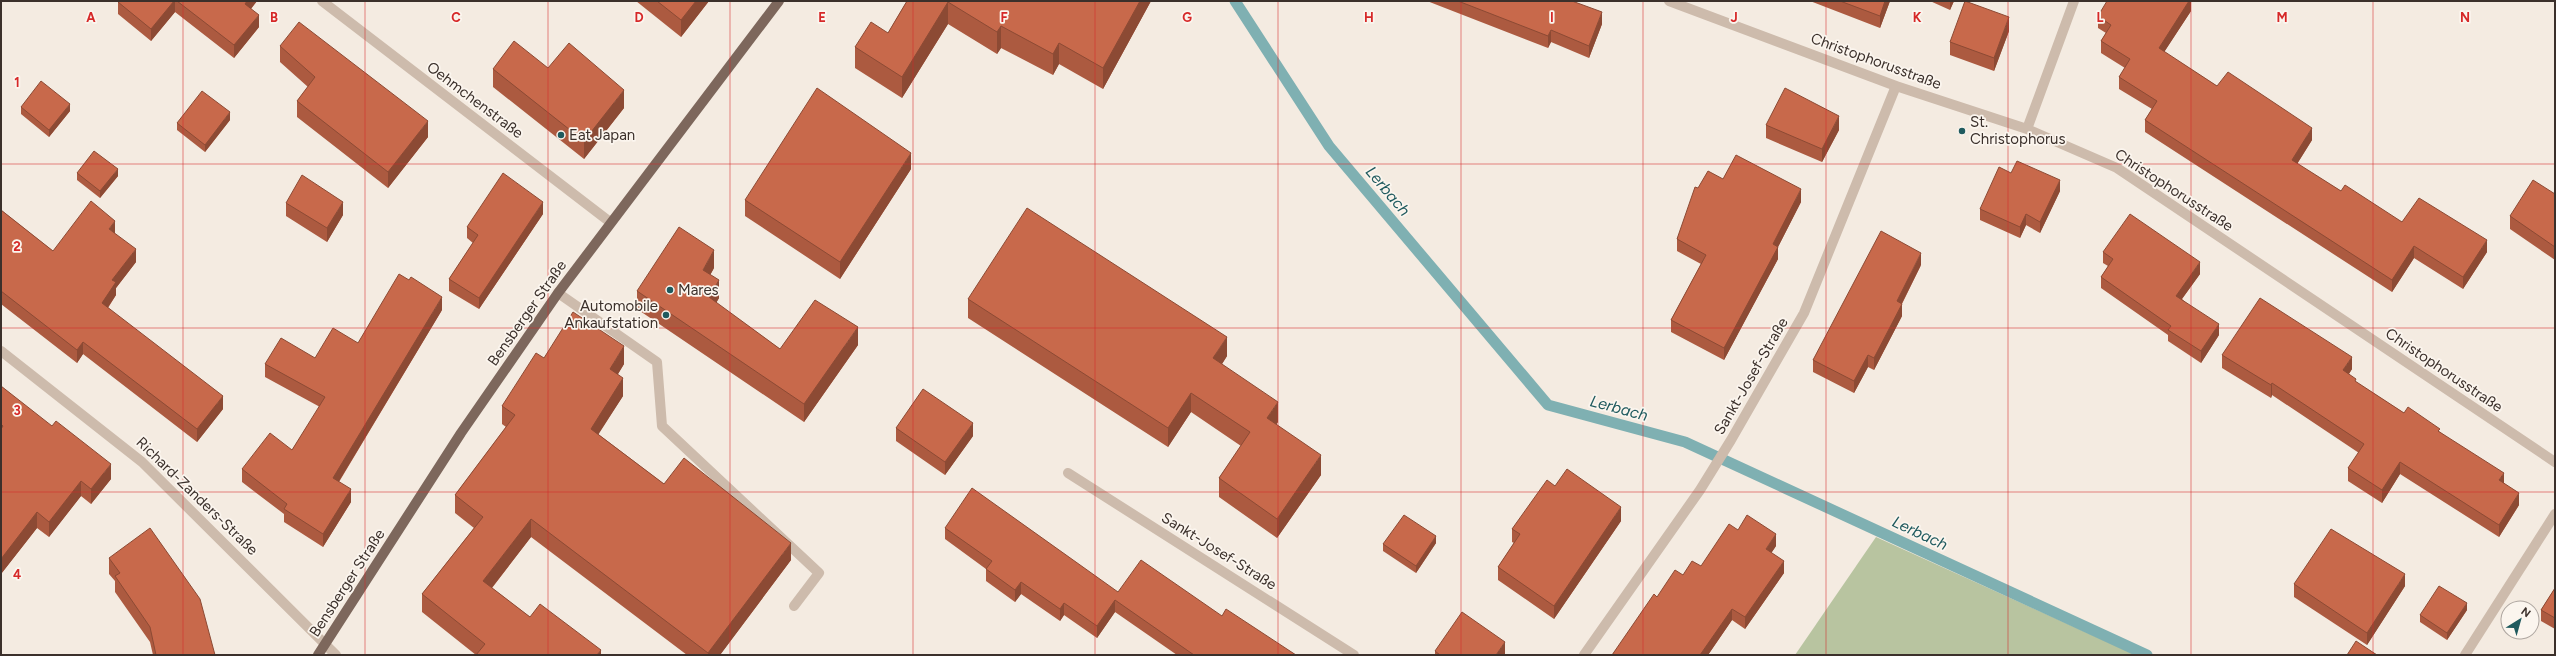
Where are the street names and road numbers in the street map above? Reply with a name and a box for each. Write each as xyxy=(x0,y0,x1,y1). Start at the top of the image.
street label: Christophorusstraße xyxy=(1808,29,1944,93)
street label: Oehmchenstraße xyxy=(423,58,527,142)
street label: Christophorusstraße xyxy=(2111,145,2237,235)
street label: Bensberger Straße xyxy=(484,257,570,369)
street label: Sankt-Josef-Straße xyxy=(1710,314,1792,438)
street label: Christophorusstraße xyxy=(2382,324,2506,416)
street label: Richard-Zanders-Straße xyxy=(132,433,262,559)
street label: Sankt-Josef-Straße xyxy=(1158,508,1280,594)
street label: Bensberger Straße xyxy=(305,526,389,640)

